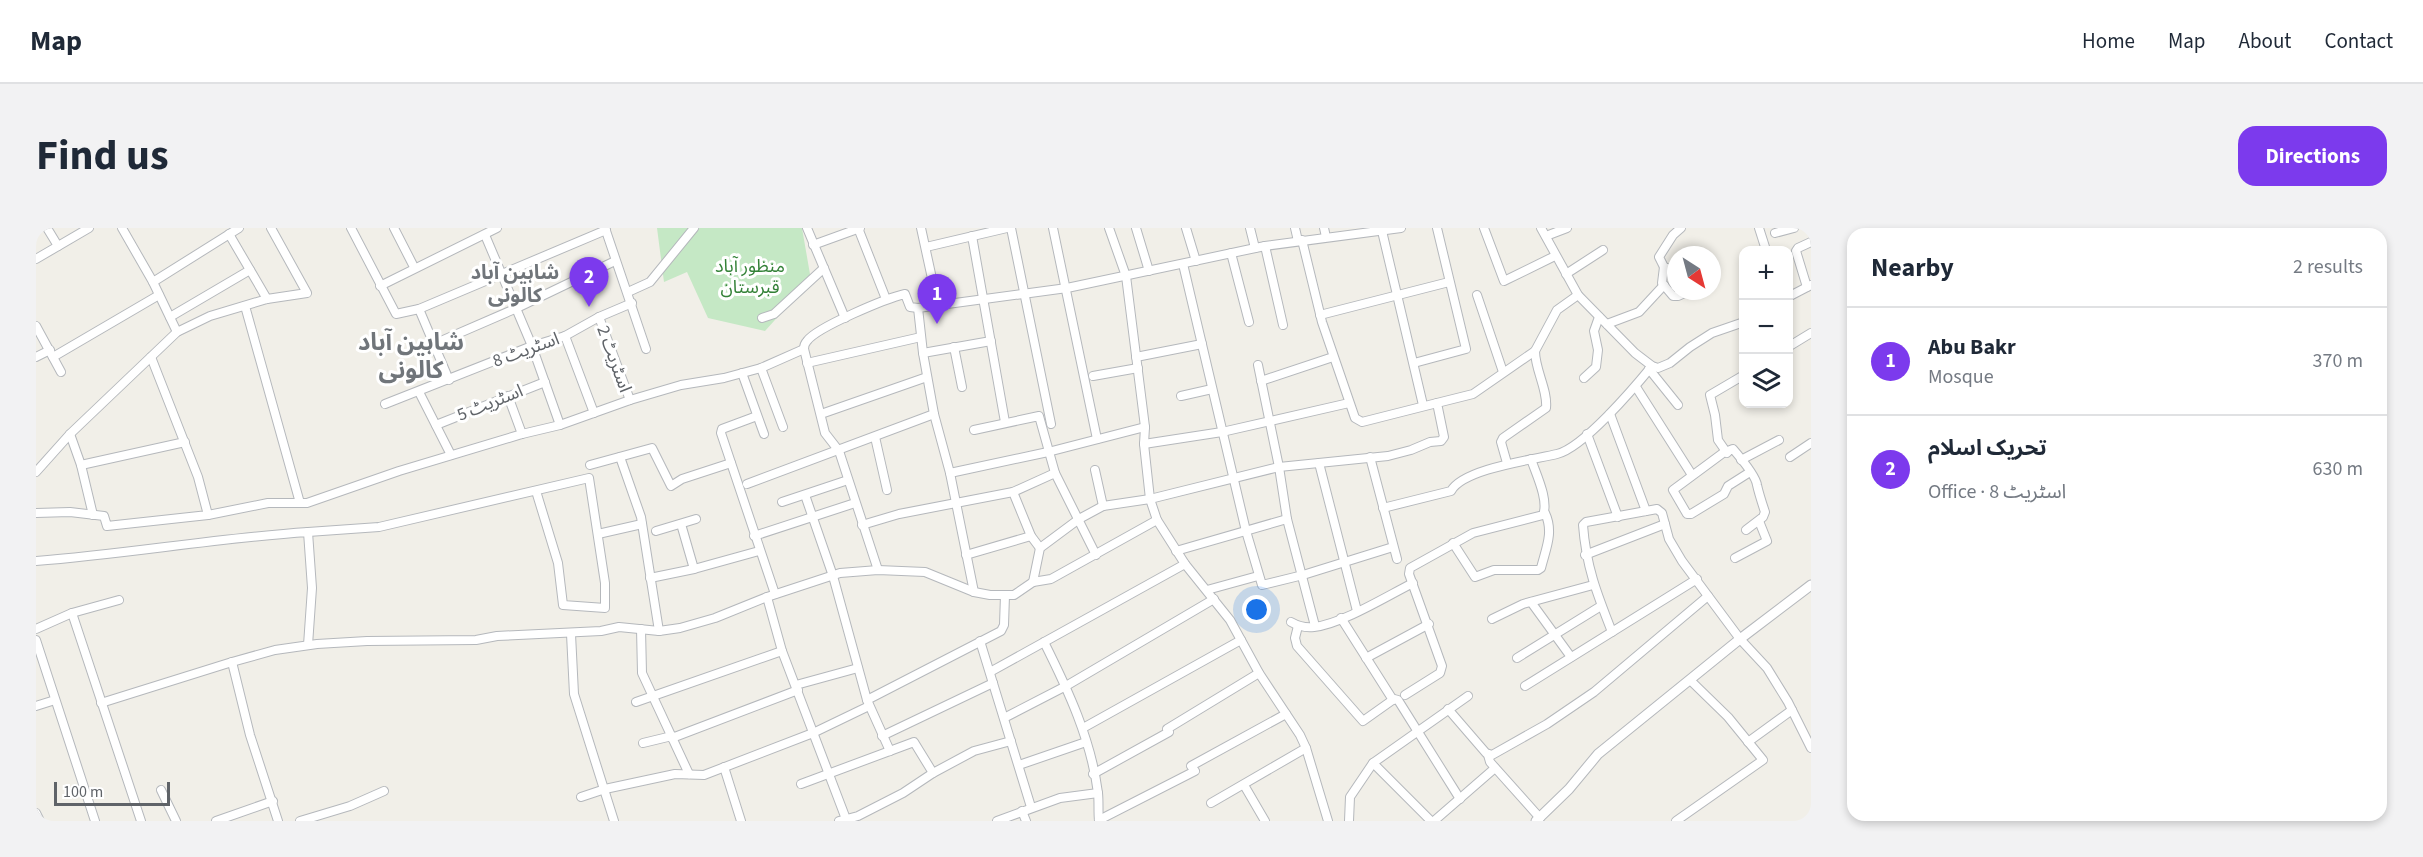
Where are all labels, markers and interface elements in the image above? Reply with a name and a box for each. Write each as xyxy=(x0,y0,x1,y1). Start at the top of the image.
text: Map xyxy=(30,21,82,61)
text: Home xyxy=(2082,26,2135,56)
text: Map xyxy=(2168,26,2206,56)
text: About xyxy=(2239,26,2291,56)
text: Contact xyxy=(2324,26,2393,56)
text: Find us xyxy=(36,126,169,186)
button: Directions xyxy=(2238,126,2387,186)
north arrow xyxy=(1667,246,1721,300)
map controls xyxy=(1739,246,1793,408)
button: + xyxy=(1739,246,1793,300)
text: Nearby xyxy=(1871,249,1954,286)
text: 2 results xyxy=(2293,253,2363,281)
park label: منظور آباد قبرستان xyxy=(715,254,785,300)
pin: 2 xyxy=(570,257,608,307)
district label: شاہین آباد کالونی xyxy=(471,259,559,310)
pin: 1 xyxy=(918,274,956,324)
button: − xyxy=(1739,300,1793,354)
street label: اسٹریٹ 2 xyxy=(590,322,638,396)
district label: شاہین آباد کالونی xyxy=(358,325,464,388)
street label: اسٹریٹ 8 xyxy=(489,326,563,374)
text: Abu Bakr xyxy=(1928,331,2016,363)
text: 1 xyxy=(1885,347,1896,375)
text: 370 m xyxy=(2313,347,2363,375)
button: layers xyxy=(1739,354,1793,408)
text: Mosque xyxy=(1928,363,1994,391)
street label: اسٹریٹ 5 xyxy=(453,378,527,428)
text: تحریک اسلام xyxy=(1928,432,2047,464)
text: 2 xyxy=(1885,455,1896,483)
text: 630 m xyxy=(2313,455,2363,483)
text: Office · اسٹریٹ 8 xyxy=(1928,478,2066,506)
your location xyxy=(1242,595,1271,624)
scale bar xyxy=(54,779,170,806)
text: 100 m xyxy=(63,781,103,803)

